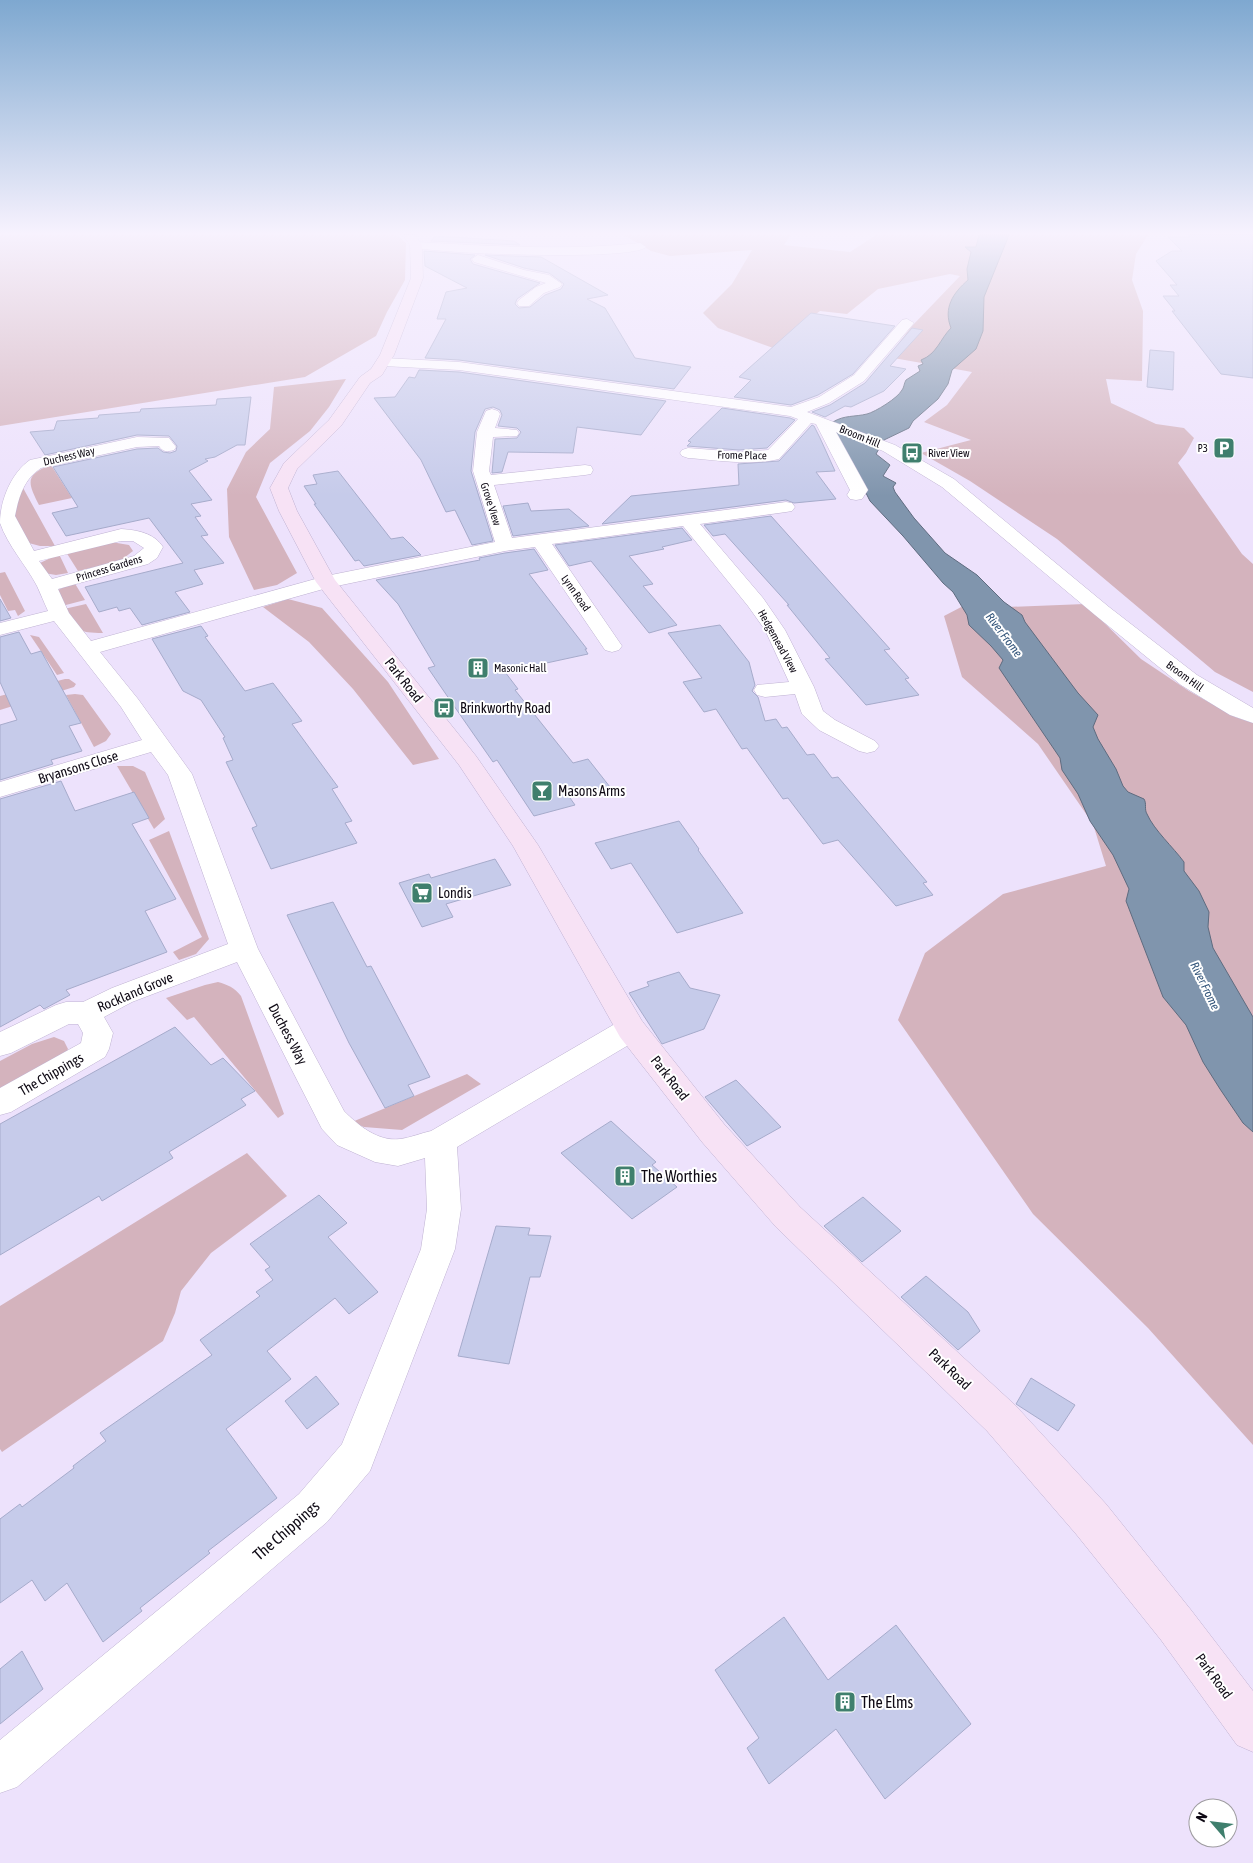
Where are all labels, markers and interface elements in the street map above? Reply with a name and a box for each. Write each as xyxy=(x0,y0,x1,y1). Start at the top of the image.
street label: Broom Hill xyxy=(838,422,882,450)
parking icon: P3 xyxy=(1212,436,1236,460)
bus stop icon: River View xyxy=(900,441,924,465)
place label: P3 xyxy=(1197,442,1208,454)
street label: Duchess Way xyxy=(42,444,96,468)
place label: River View xyxy=(928,447,970,459)
street label: Frome Place xyxy=(717,449,767,461)
street label: Grove View xyxy=(478,481,504,527)
street label: Princess Gardens xyxy=(75,552,144,584)
street label: Lynn Road xyxy=(559,573,593,613)
street label: Hedgemead View xyxy=(756,607,800,675)
water label: River Frome xyxy=(983,610,1025,660)
street label: Park Road xyxy=(382,655,426,705)
building icon: Masonic Hall xyxy=(466,656,490,680)
street label: Broom Hill xyxy=(1164,659,1206,694)
place label: Masonic Hall xyxy=(494,662,546,674)
bus stop icon: Brinkworthy Road xyxy=(432,696,456,720)
place label: Brinkworthy Road xyxy=(460,700,551,716)
street label: Bryansons Close xyxy=(36,747,120,787)
bar icon: Masons Arms xyxy=(530,779,554,803)
place label: Masons Arms xyxy=(558,783,625,799)
supermarket icon: Londis xyxy=(410,881,434,905)
place label: Londis xyxy=(438,885,472,901)
water label: River Frome xyxy=(1187,960,1223,1013)
street label: Rockland Grove xyxy=(95,969,175,1015)
street label: Duchess Way xyxy=(265,1001,311,1067)
street label: The Chippings xyxy=(16,1049,86,1099)
street label: Park Road xyxy=(648,1053,692,1103)
building icon: The Worthies xyxy=(613,1164,637,1188)
place label: The Worthies xyxy=(641,1167,717,1185)
street label: Park Road xyxy=(926,1345,974,1393)
street label: The Chippings xyxy=(249,1496,324,1564)
street label: Park Road xyxy=(1192,1650,1236,1702)
building icon: The Elms xyxy=(833,1690,857,1714)
place label: The Elms xyxy=(861,1693,913,1711)
north arrow xyxy=(1188,1798,1238,1848)
text: N xyxy=(1193,1809,1211,1824)

